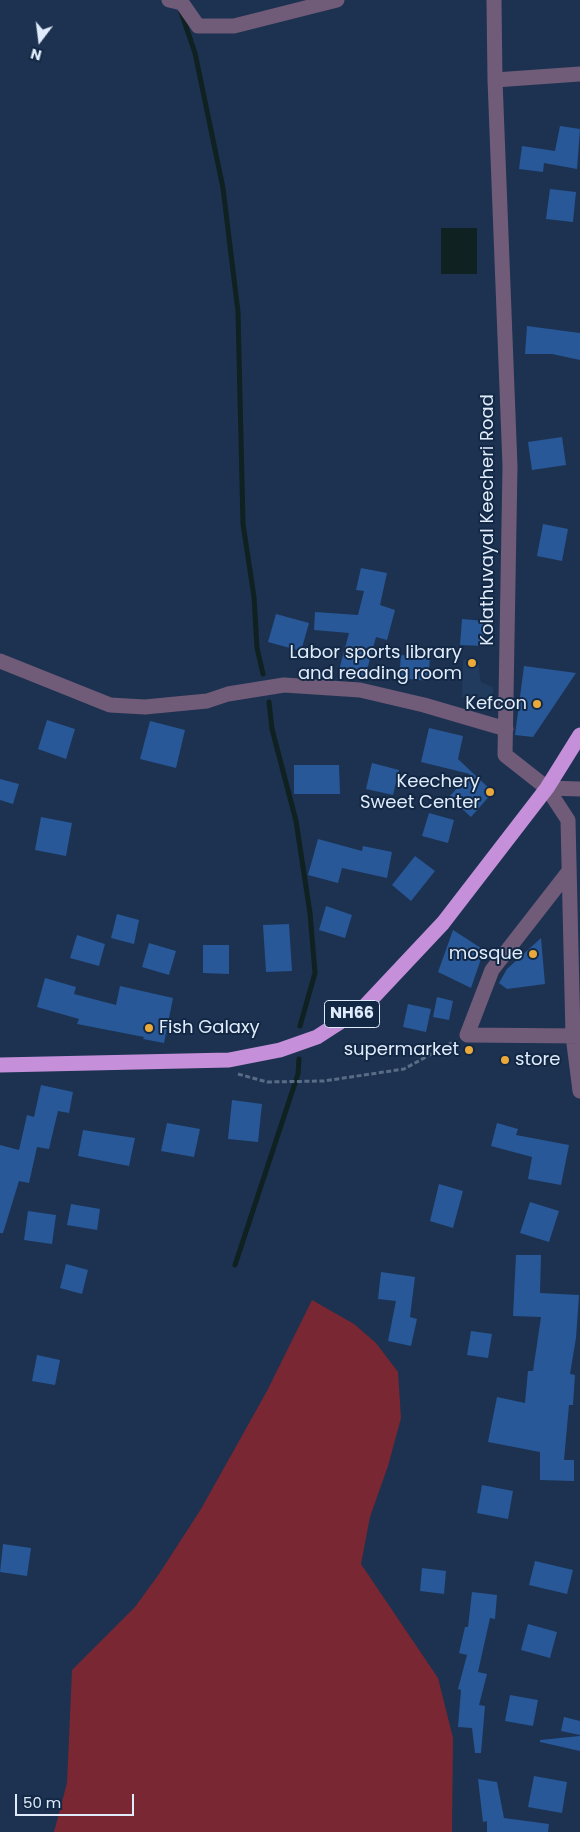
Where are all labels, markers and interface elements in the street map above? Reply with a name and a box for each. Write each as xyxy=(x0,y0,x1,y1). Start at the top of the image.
north arrow xyxy=(15,15,65,65)
text: N xyxy=(28,43,44,66)
street label: Kolathuvayal Keecheri Road xyxy=(477,394,499,646)
place label: Labor sports library and reading room xyxy=(290,642,462,684)
marker: Labor sports library and reading room xyxy=(466,657,478,669)
place label: Kefcon xyxy=(465,693,527,715)
marker: Kefcon xyxy=(531,698,543,710)
place label: Keechery Sweet Center xyxy=(360,771,480,814)
marker: Keechery Sweet Center xyxy=(484,786,496,798)
place label: mosque xyxy=(449,943,523,965)
marker: mosque xyxy=(527,948,539,960)
road number: NH66 xyxy=(324,1001,380,1028)
place label: Fish Galaxy xyxy=(159,1017,260,1039)
marker: Fish Galaxy xyxy=(143,1022,155,1034)
place label: supermarket xyxy=(344,1039,459,1061)
marker: supermarket xyxy=(463,1044,475,1056)
place label: store xyxy=(515,1049,560,1071)
marker: store xyxy=(499,1054,511,1066)
scale bar xyxy=(18,1784,136,1816)
text: 50 m xyxy=(23,1792,61,1813)

